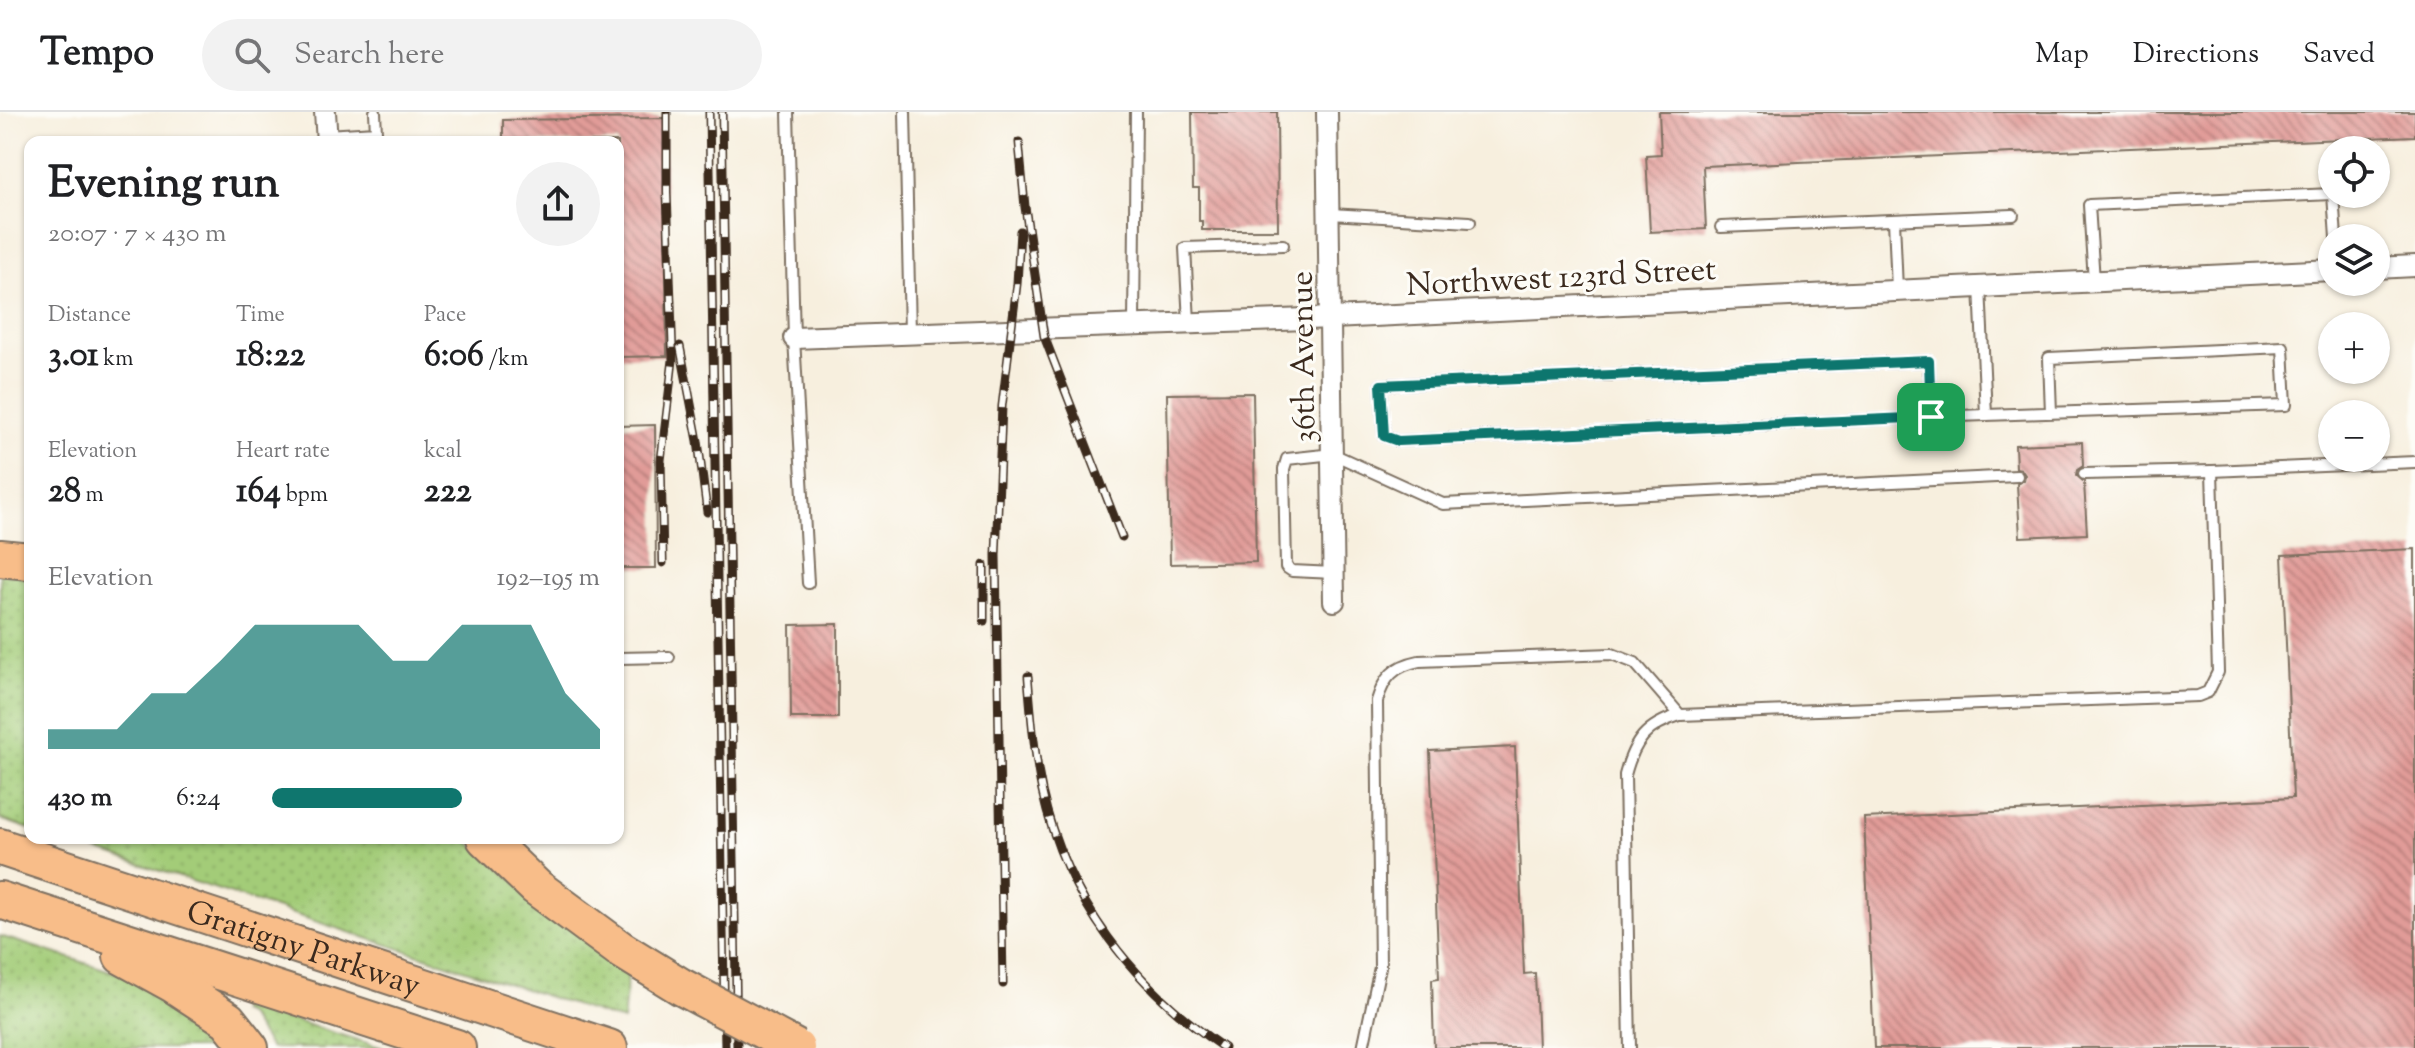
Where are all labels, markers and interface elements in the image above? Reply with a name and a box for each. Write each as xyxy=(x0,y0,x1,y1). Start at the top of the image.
search box xyxy=(202,19,762,91)
text: Tempo xyxy=(40,28,154,82)
icon: search xyxy=(230,33,274,77)
text: Search here xyxy=(294,34,444,77)
text: Map xyxy=(2035,35,2089,75)
text: Directions xyxy=(2133,35,2259,75)
text: Saved xyxy=(2303,35,2375,75)
map controls xyxy=(2318,136,2390,472)
button: locate xyxy=(2318,136,2390,208)
text: Evening run xyxy=(48,154,280,217)
button: share xyxy=(516,162,600,246)
text: 20:07 · 7 × 430 m xyxy=(48,216,227,253)
button: layers xyxy=(2318,224,2390,296)
street label: Northwest 123rd Street xyxy=(1405,248,1717,310)
street label: 36th Avenue xyxy=(1281,271,1329,443)
text: Distance xyxy=(48,300,131,332)
text: Time xyxy=(236,300,285,332)
text: Pace xyxy=(424,300,466,332)
button: + xyxy=(2318,312,2390,384)
text: 3.01 xyxy=(48,332,99,381)
text: 18:22 xyxy=(236,332,305,381)
text: 6:06 xyxy=(424,332,484,381)
text: km xyxy=(99,344,133,376)
text: /km xyxy=(484,344,528,376)
pin xyxy=(1897,383,1965,451)
icon: arrive xyxy=(1909,395,1953,439)
button: − xyxy=(2318,400,2390,472)
text: Elevation xyxy=(48,436,137,468)
text: Heart rate xyxy=(236,436,330,468)
text: kcal xyxy=(424,436,462,468)
text: 28 xyxy=(48,468,81,517)
text: 164 xyxy=(236,468,281,517)
text: 222 xyxy=(424,468,472,517)
text: m xyxy=(81,480,104,512)
text: bpm xyxy=(281,480,328,512)
text: Elevation xyxy=(48,560,153,597)
text: 192–195 m xyxy=(496,560,600,597)
text: 430 m xyxy=(48,780,112,817)
text: 6:24 xyxy=(176,780,221,817)
street label: Gratigny Parkway xyxy=(180,890,426,1010)

